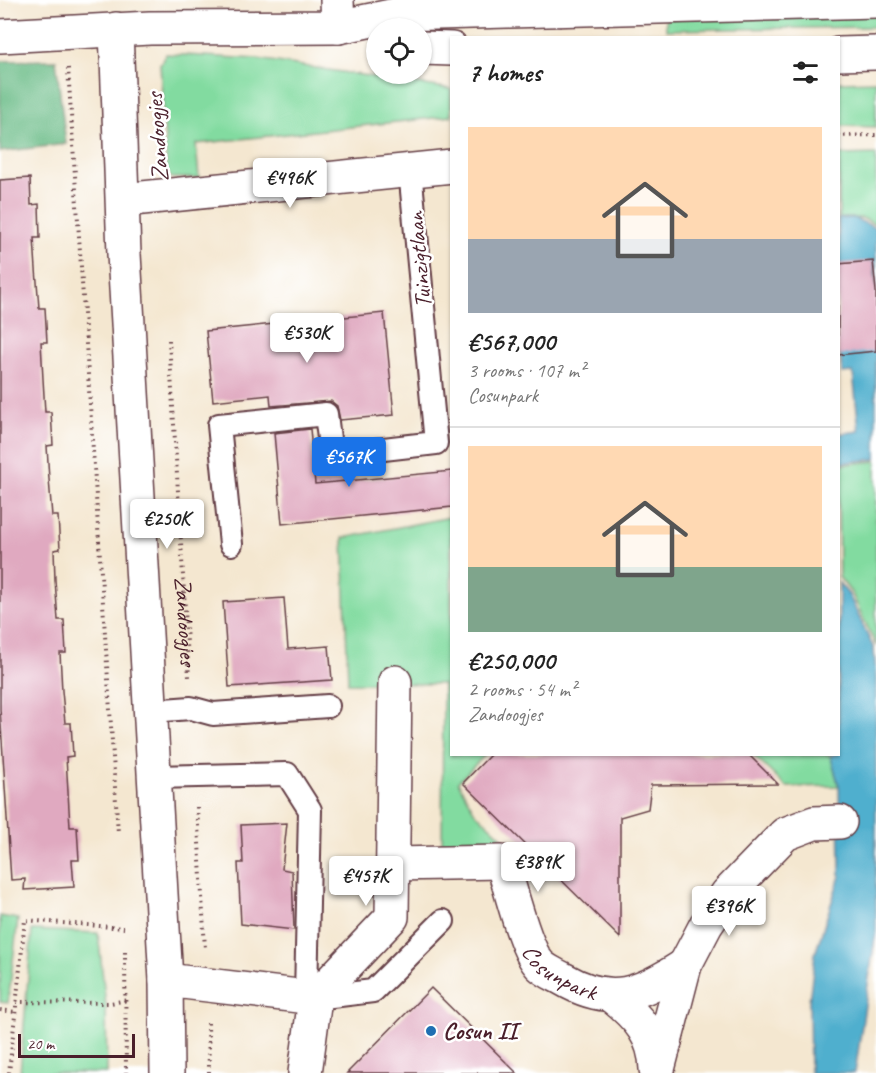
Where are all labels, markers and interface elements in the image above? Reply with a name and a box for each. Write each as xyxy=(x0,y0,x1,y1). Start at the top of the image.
map controls xyxy=(366,18,432,84)
button: locate xyxy=(366,18,432,84)
text: 7 homes xyxy=(468,56,541,89)
icon: filters xyxy=(789,56,822,89)
street label: Zandoogjes xyxy=(139,90,175,183)
pin: €496K xyxy=(248,158,332,209)
text: €496K xyxy=(267,165,313,190)
icon: home xyxy=(591,166,699,274)
street label: Tuinzigtlaan xyxy=(400,209,438,309)
pin: €530K xyxy=(265,313,349,364)
text: €530K xyxy=(284,320,330,345)
text: €567,000 xyxy=(468,325,555,358)
text: 3 rooms · 107 m² xyxy=(468,358,585,383)
text: Cosunpark xyxy=(468,383,538,408)
pin: €567K xyxy=(307,437,391,488)
text: €567K xyxy=(326,444,372,469)
icon: home xyxy=(591,485,699,593)
pin: €250K xyxy=(125,499,209,550)
text: €250K xyxy=(144,506,190,531)
street label: Zandoogjes xyxy=(168,576,203,669)
text: €250,000 xyxy=(468,644,555,677)
text: 2 rooms · 54 m² xyxy=(468,677,576,702)
text: Zandoogjes xyxy=(468,702,542,727)
pin: €389K xyxy=(496,842,580,893)
text: €389K xyxy=(515,849,561,874)
pin: €457K xyxy=(324,856,408,907)
text: €457K xyxy=(343,863,389,888)
pin: €396K xyxy=(687,886,771,937)
text: €396K xyxy=(706,893,752,918)
street label: Cosunpark xyxy=(515,940,602,1008)
place label: Cosun II xyxy=(443,1016,523,1046)
marker: Cosun II xyxy=(424,1024,438,1038)
scale bar xyxy=(18,1031,135,1058)
text: 20 m xyxy=(27,1034,54,1054)

